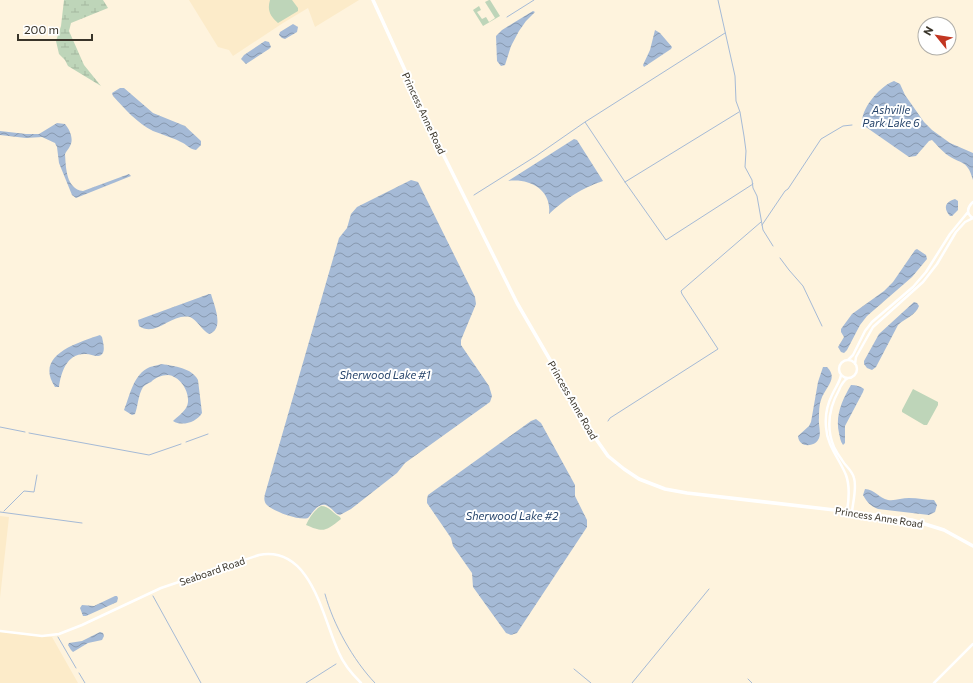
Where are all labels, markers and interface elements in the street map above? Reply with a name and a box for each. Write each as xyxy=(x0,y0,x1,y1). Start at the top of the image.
scale bar xyxy=(18,16,92,42)
north arrow xyxy=(917,16,957,56)
text: 200 m xyxy=(24,22,59,36)
text: N xyxy=(920,24,936,38)
street label: Princess Anne Road xyxy=(400,70,448,156)
water label: Ashville Park Lake 6 xyxy=(862,103,920,129)
street label: Princess Anne Road xyxy=(546,359,600,442)
water label: Sherwood Lake #1 xyxy=(339,368,431,381)
street label: Princess Anne Road xyxy=(834,504,924,530)
water label: Sherwood Lake #2 xyxy=(466,509,559,522)
street label: Seaboard Road xyxy=(178,554,246,588)

